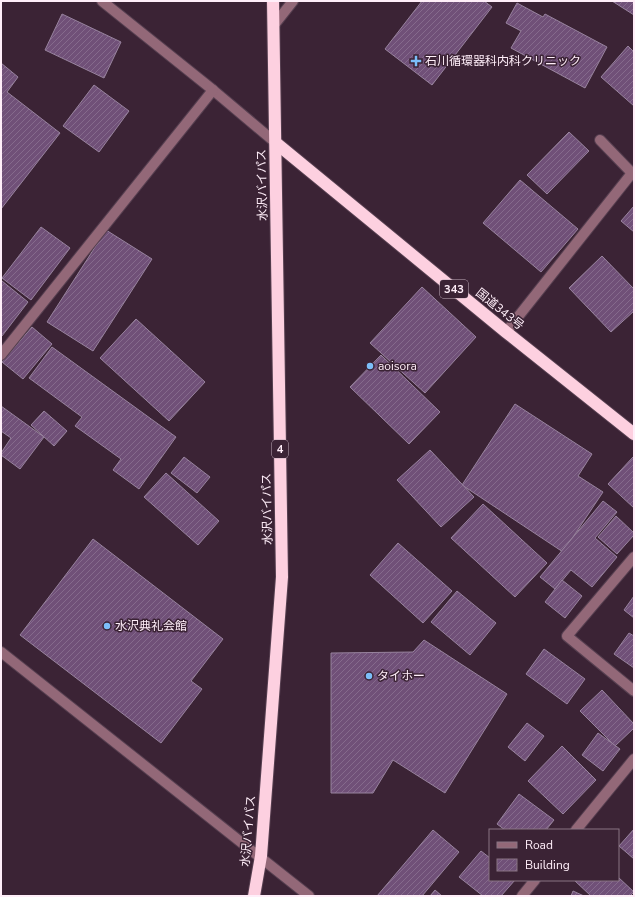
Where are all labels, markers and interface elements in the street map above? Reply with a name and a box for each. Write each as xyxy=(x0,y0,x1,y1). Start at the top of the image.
place label: 石川循環器科内科クリニック xyxy=(425,53,581,69)
marker: 石川循環器科内科クリニック xyxy=(410,55,422,67)
street label: 水沢バイパス xyxy=(253,149,271,221)
road number: 343 xyxy=(440,280,468,298)
street label: 国道343号 xyxy=(473,285,527,333)
place label: aoisora xyxy=(378,358,417,374)
marker: aoisora xyxy=(365,361,375,371)
road number: 4 xyxy=(272,440,288,458)
street label: 水沢バイパス xyxy=(258,473,276,545)
place label: 水沢典礼会館 xyxy=(115,618,187,634)
marker: 水沢典礼会館 xyxy=(102,621,112,631)
place label: タイホー xyxy=(377,668,425,684)
marker: タイホー xyxy=(364,671,374,681)
street label: 水沢バイパス xyxy=(237,795,259,867)
legend xyxy=(489,829,619,881)
text: Road xyxy=(525,837,553,853)
text: Building xyxy=(525,857,570,873)

